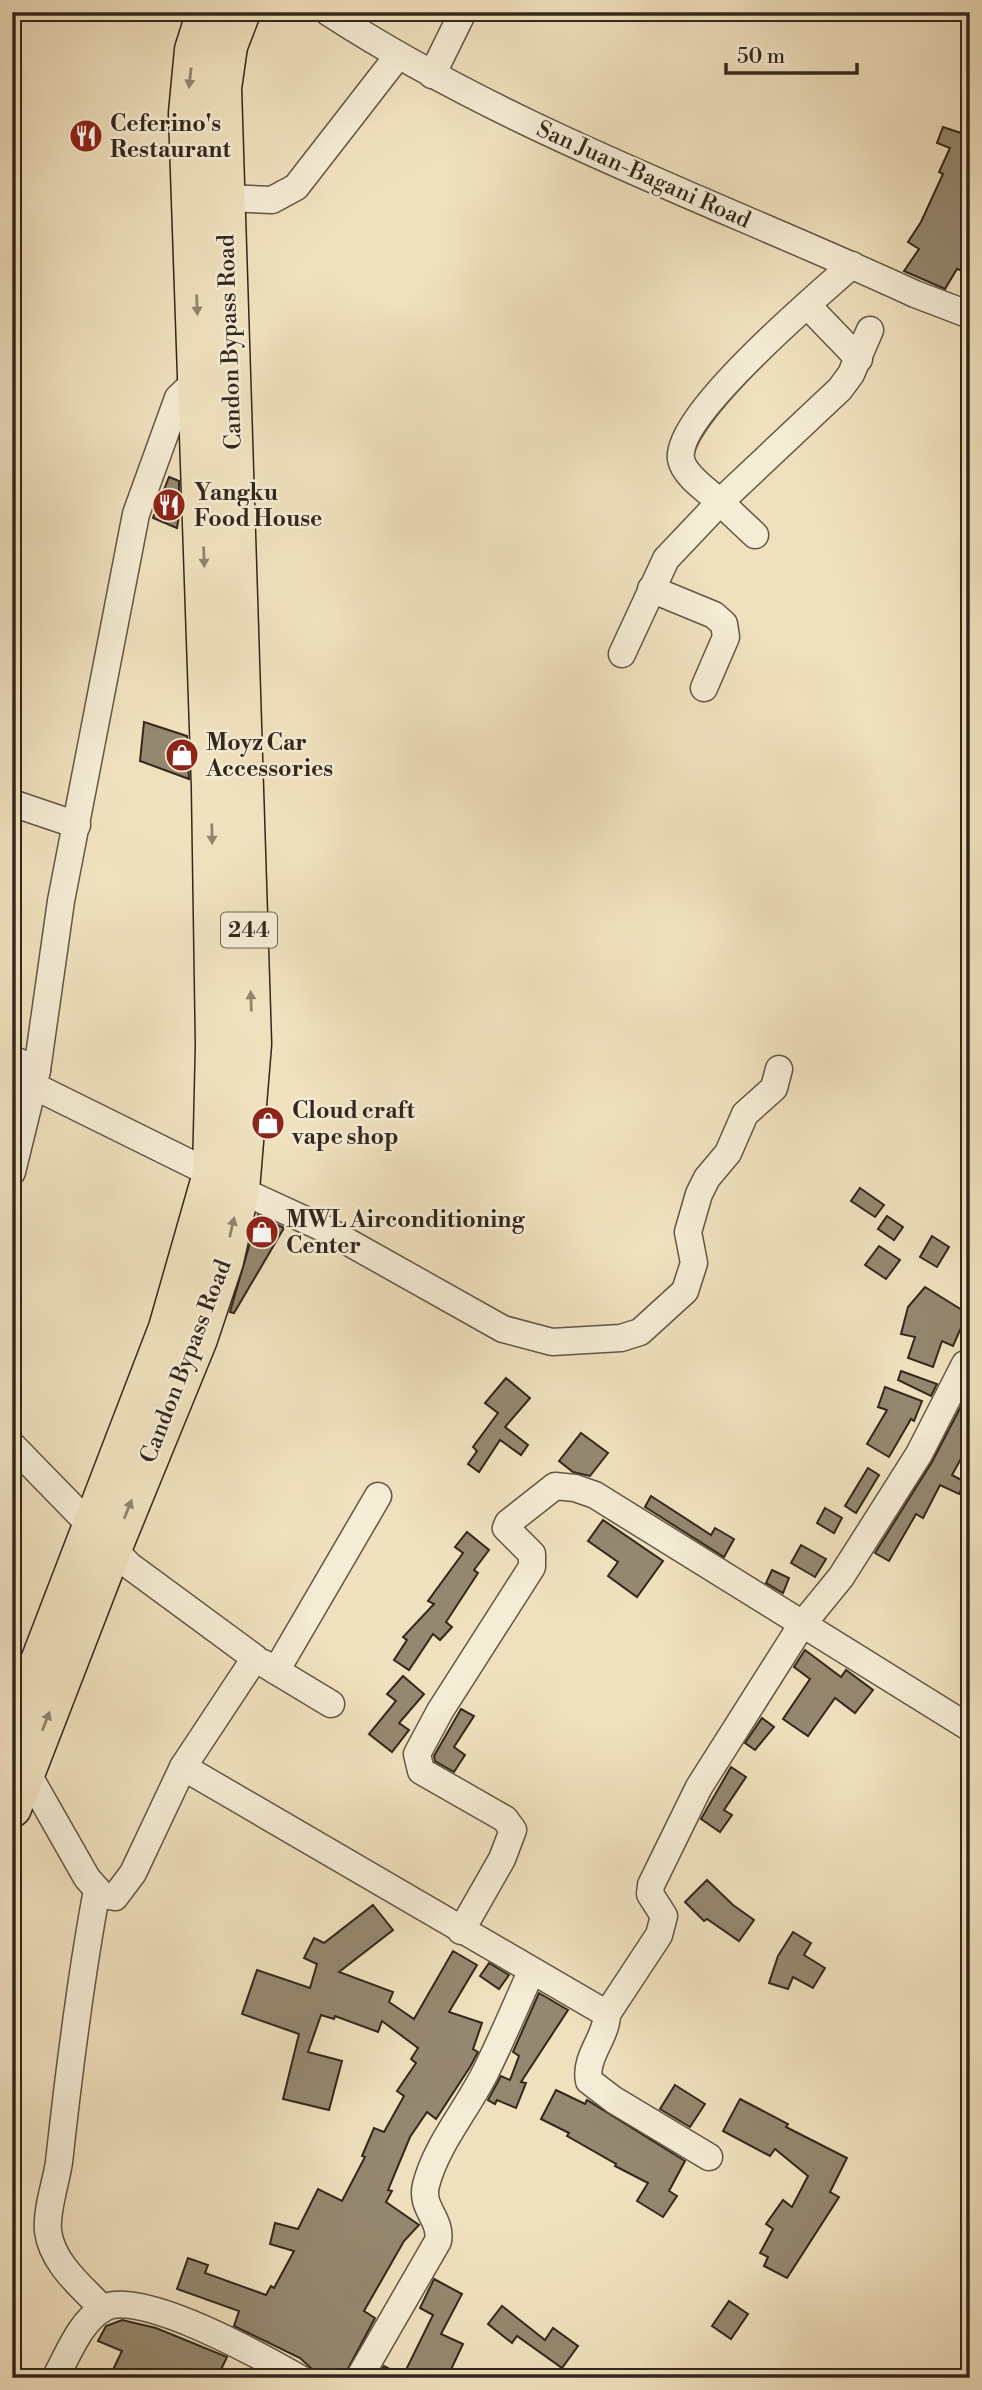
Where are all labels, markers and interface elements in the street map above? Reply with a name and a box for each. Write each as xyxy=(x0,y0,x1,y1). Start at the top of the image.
scale bar xyxy=(726,32,858,76)
text: 50 m xyxy=(737,44,785,70)
one-way arrow xyxy=(184,67,195,89)
place label: Ceferino's Restaurant xyxy=(110,110,231,164)
street label: San Juan-Bagani Road xyxy=(532,115,755,235)
restaurant icon: Ceferino's Restaurant xyxy=(67,117,105,155)
street label: Candon Bypass Road xyxy=(212,234,248,450)
one-way arrow xyxy=(191,295,202,317)
place label: Yangku Food House xyxy=(194,479,322,533)
restaurant icon: Yangku Food House xyxy=(150,486,188,524)
one-way arrow xyxy=(199,547,210,569)
place label: Moyz Car Accessories xyxy=(205,729,333,783)
shop icon: Moyz Car Accessories xyxy=(163,736,201,774)
one-way arrow xyxy=(206,823,217,845)
road number: 244 xyxy=(221,912,277,948)
one-way arrow xyxy=(245,990,257,1012)
place label: Cloud craft vape shop xyxy=(291,1097,416,1151)
shop icon: Cloud craft vape shop xyxy=(249,1104,287,1142)
place label: MWL Airconditioning Center xyxy=(286,1206,525,1260)
shop icon: MWL Airconditioning Center xyxy=(243,1213,281,1251)
one-way arrow xyxy=(227,1216,238,1238)
street label: Candon Bypass Road xyxy=(134,1256,238,1467)
one-way arrow xyxy=(123,1499,134,1520)
one-way arrow xyxy=(40,1711,51,1732)

